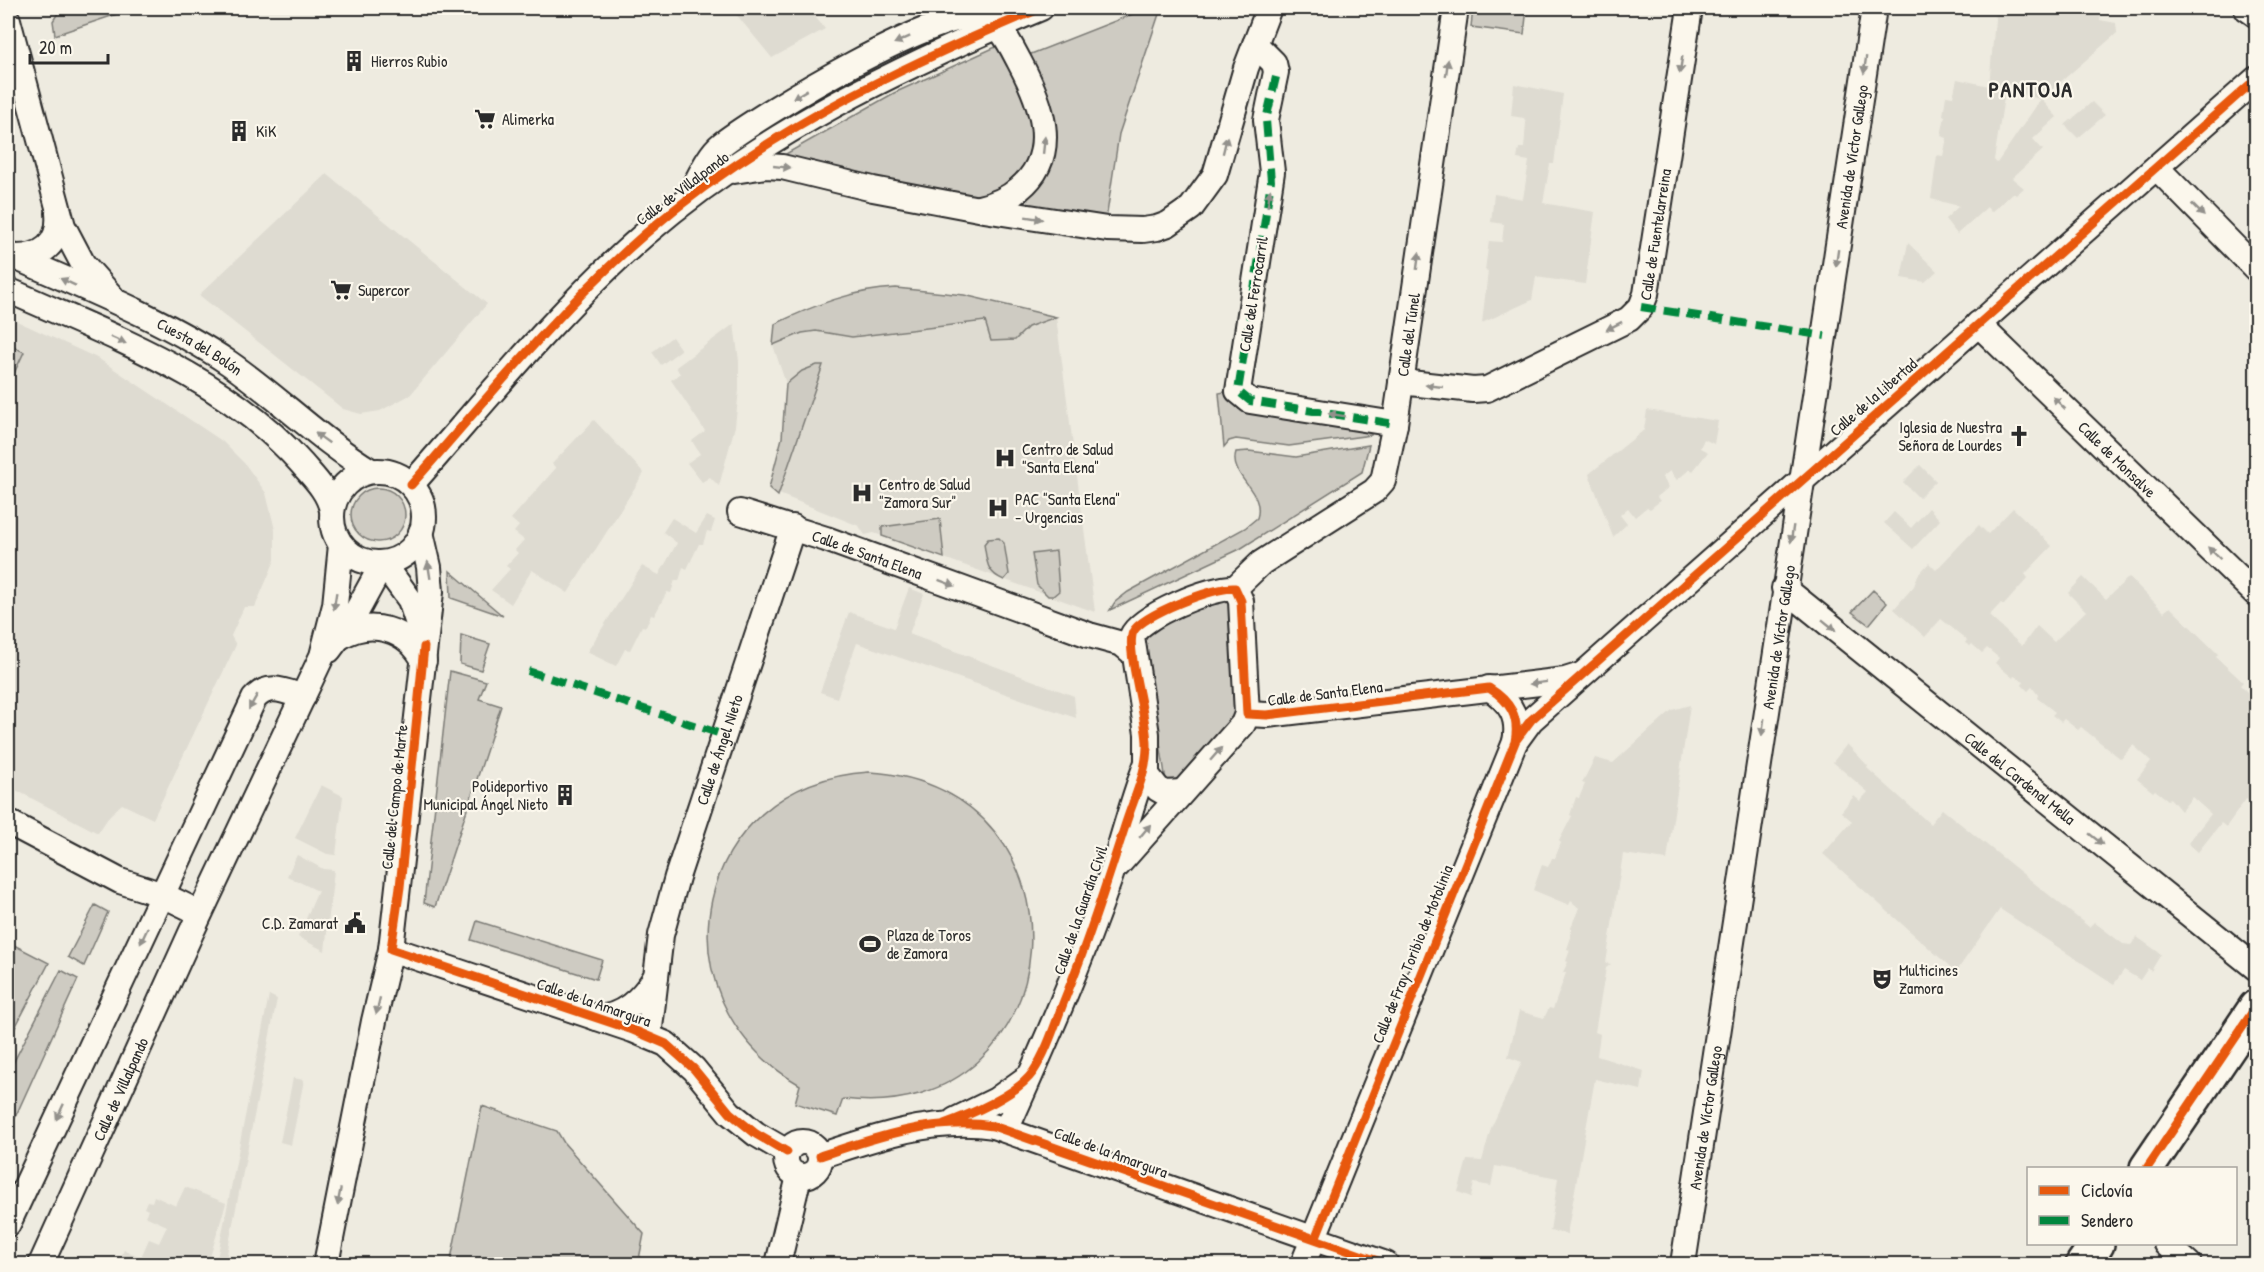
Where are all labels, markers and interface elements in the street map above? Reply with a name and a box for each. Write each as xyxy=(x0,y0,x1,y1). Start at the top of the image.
scale bar xyxy=(30,27,108,65)
text: 20 m xyxy=(39,35,72,60)
one-way arrow xyxy=(894,36,911,45)
building icon: Hierros Rubio xyxy=(342,49,366,73)
place label: Hierros Rubio xyxy=(371,50,448,72)
one-way arrow xyxy=(1677,56,1686,75)
one-way arrow xyxy=(1861,56,1870,75)
one-way arrow xyxy=(1443,59,1452,78)
district label: PANTOJA xyxy=(1989,74,2073,104)
street label: Avenida de Víctor Gallego xyxy=(1830,83,1873,230)
one-way arrow xyxy=(791,89,808,99)
supermarket icon: Alimerka xyxy=(473,107,497,131)
place label: Alimerka xyxy=(502,108,554,130)
building icon: KiK xyxy=(227,119,251,143)
place label: KiK xyxy=(256,120,277,142)
one-way arrow xyxy=(1039,135,1049,154)
one-way arrow xyxy=(1221,136,1231,154)
street label: Calle de Villalpando xyxy=(631,145,734,230)
one-way arrow xyxy=(772,162,791,172)
street label: Calle de Fuentelarreina xyxy=(1634,167,1676,304)
one-way arrow xyxy=(1264,188,1273,207)
one-way arrow xyxy=(2191,202,2205,216)
one-way arrow xyxy=(1025,214,1044,223)
street label: Calle del Ferrocarril xyxy=(1233,234,1273,353)
one-way arrow xyxy=(1832,249,1841,268)
one-way arrow xyxy=(1414,252,1423,271)
one-way arrow xyxy=(60,278,77,287)
supermarket icon: Supercor xyxy=(329,278,353,302)
place label: Supercor xyxy=(358,279,410,301)
street label: Calle del Túnel xyxy=(1391,291,1425,378)
street label: Cuesta del Bolón xyxy=(153,312,247,380)
one-way arrow xyxy=(1606,321,1623,331)
one-way arrow xyxy=(110,335,128,345)
street label: Calle de la Libertad xyxy=(1825,353,1921,441)
one-way arrow xyxy=(1425,381,1444,391)
one-way arrow xyxy=(2053,397,2067,411)
one-way arrow xyxy=(1328,410,1347,419)
place label: Iglesia de Nuestra Señora de Lourdes xyxy=(1898,416,2002,456)
street label: Calle de Monsalve xyxy=(2073,416,2162,503)
church icon: Iglesia de Nuestra Señora de Lourdes xyxy=(2007,424,2031,448)
one-way arrow xyxy=(315,433,330,445)
place label: Centro de Salud "Santa Elena" xyxy=(1022,438,1113,478)
hospital icon: Centro de Salud "Santa Elena" xyxy=(993,446,1017,470)
place label: Centro de Salud "Zamora Sur" xyxy=(879,473,970,513)
hospital icon: Centro de Salud "Zamora Sur" xyxy=(850,481,874,505)
place label: PAC "Santa Elena" - Urgencias xyxy=(1015,488,1120,528)
hospital icon: PAC "Santa Elena" - Urgencias xyxy=(986,496,1010,520)
street label: Calle de Santa Elena xyxy=(809,524,925,584)
one-way arrow xyxy=(1788,524,1797,543)
one-way arrow xyxy=(2208,547,2222,561)
one-way arrow xyxy=(424,560,433,579)
street label: Avenida de Víctor Gallego xyxy=(1757,563,1800,711)
one-way arrow xyxy=(938,579,956,588)
one-way arrow xyxy=(331,592,340,611)
one-way arrow xyxy=(1821,618,1837,631)
street label: Calle de Santa Elena xyxy=(1266,675,1384,711)
one-way arrow xyxy=(1528,678,1547,687)
street label: Calle de Ángel Nieto xyxy=(691,691,748,808)
one-way arrow xyxy=(248,694,258,711)
one-way arrow xyxy=(1759,717,1768,736)
street label: Calle del Campo de Marte xyxy=(375,723,413,871)
street label: Calle del Cardenal Mella xyxy=(1960,726,2080,830)
one-way arrow xyxy=(1209,747,1223,762)
place label: Polideportivo Municipal Ángel Nieto xyxy=(424,775,549,815)
building icon: Polideportivo Municipal Ángel Nieto xyxy=(553,783,577,807)
one-way arrow xyxy=(1138,824,1151,839)
one-way arrow xyxy=(2088,832,2103,844)
street label: Calle de la Guardia Civil xyxy=(1048,842,1113,978)
street label: Calle de Fray Toribio de Motolinia xyxy=(1366,862,1458,1046)
public building icon: C.D. Zamarat xyxy=(343,911,367,935)
place label: C.D. Zamarat xyxy=(262,912,338,934)
place label: Plaza de Toros de Zamora xyxy=(887,924,971,964)
one-way arrow xyxy=(139,928,148,945)
sports icon: Plaza de Toros de Zamora xyxy=(858,932,882,956)
place label: Multicines Zamora xyxy=(1899,959,1958,999)
theatre icon: Multicines Zamora xyxy=(1870,967,1894,991)
street label: Calle de la Amargura xyxy=(534,972,654,1032)
one-way arrow xyxy=(372,997,382,1015)
street label: Calle de Villalpando xyxy=(87,1033,154,1144)
street label: Avenida de Víctor Gallego xyxy=(1683,1044,1727,1191)
one-way arrow xyxy=(56,1104,65,1121)
street label: Calle de la Amargura xyxy=(1051,1121,1171,1183)
legend xyxy=(2027,1167,2237,1245)
text: Ciclovía xyxy=(2081,1178,2132,1203)
one-way arrow xyxy=(334,1188,343,1207)
text: Sendero xyxy=(2081,1208,2133,1233)

